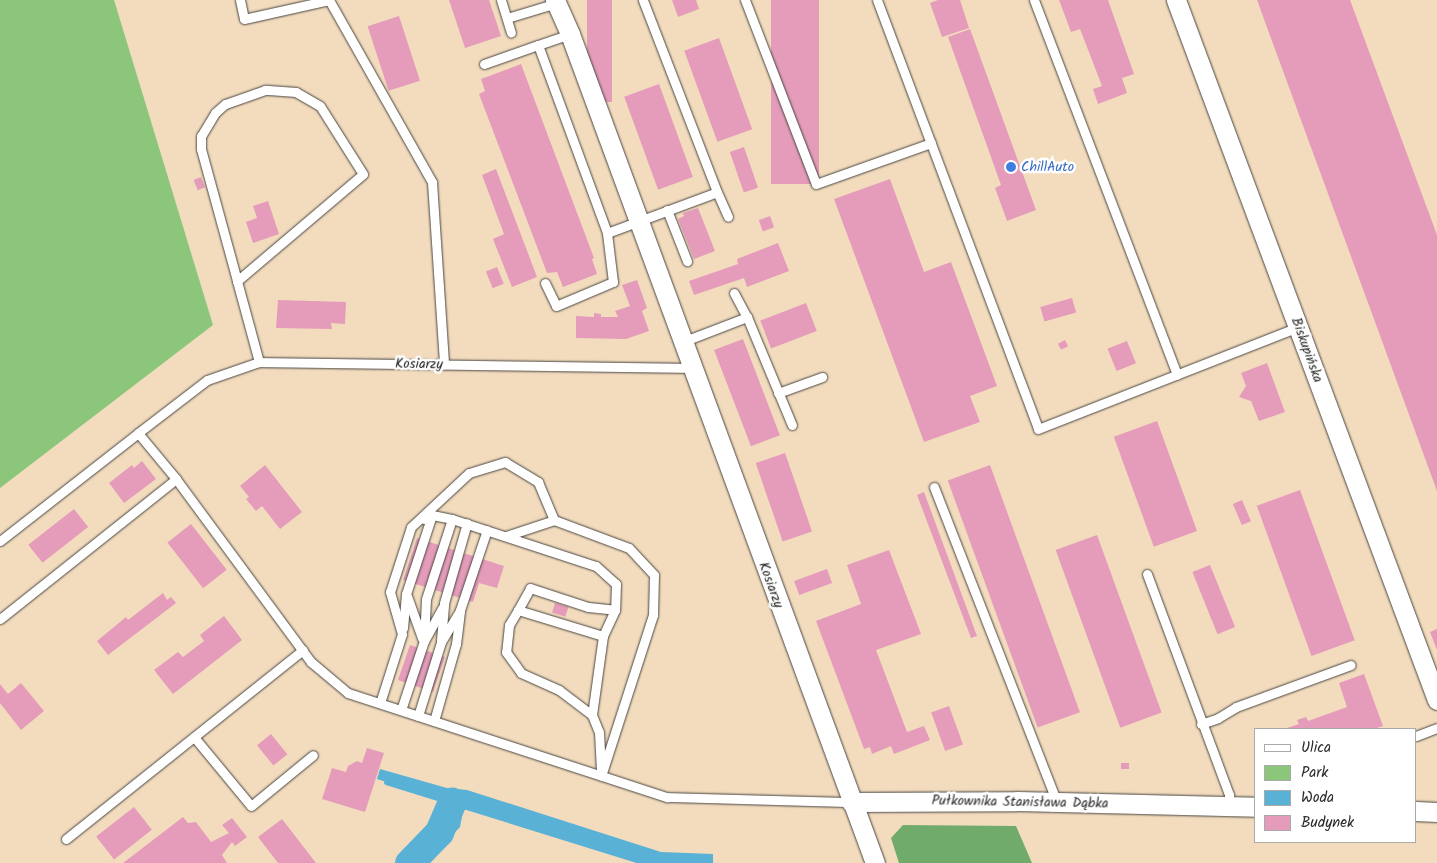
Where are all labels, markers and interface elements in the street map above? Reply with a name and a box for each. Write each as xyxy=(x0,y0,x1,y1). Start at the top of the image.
place label: ChillAuto xyxy=(1021,159,1074,175)
marker: ChillAuto xyxy=(1005,161,1017,173)
street label: Biskupińska xyxy=(1287,315,1327,385)
street label: Kosiarzy xyxy=(395,355,443,373)
street label: Kosiarzy xyxy=(755,560,787,610)
legend xyxy=(1254,728,1417,843)
text: Ulica xyxy=(1301,736,1331,760)
text: Park xyxy=(1301,761,1328,785)
text: Woda xyxy=(1301,786,1334,810)
street label: Pułkownika Stanisława Dąbka xyxy=(931,792,1109,812)
text: Budynek xyxy=(1301,811,1354,835)

